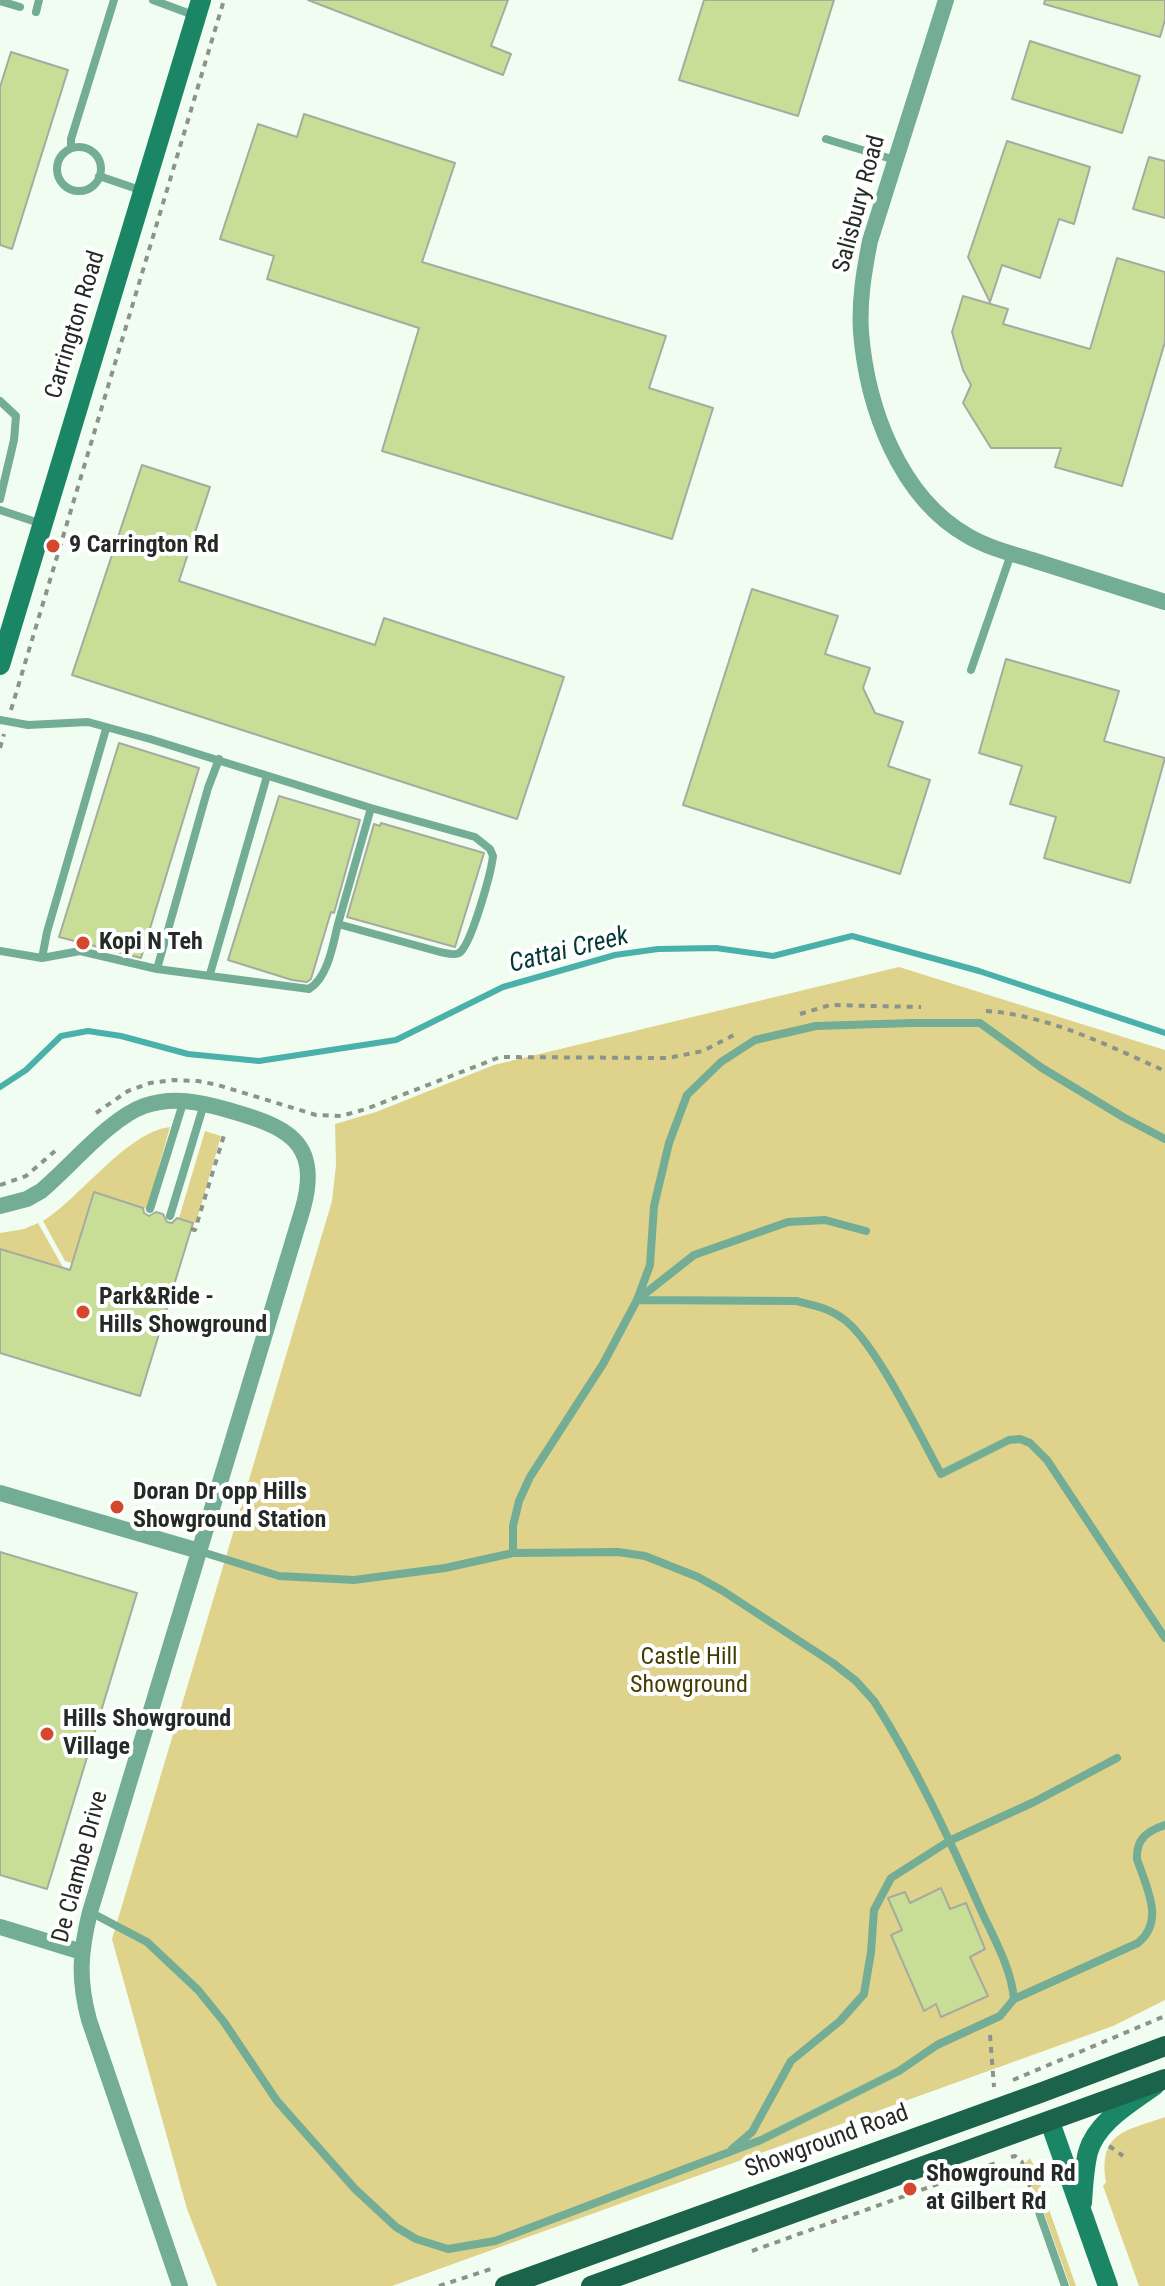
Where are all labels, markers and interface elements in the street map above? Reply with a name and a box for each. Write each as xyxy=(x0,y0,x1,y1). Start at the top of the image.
street label: Salisbury Road xyxy=(828,132,892,276)
street label: Carrington Road xyxy=(40,248,112,402)
place label: 9 Carrington Rd xyxy=(69,532,219,560)
marker: 9 Carrington Rd xyxy=(44,537,62,555)
water label: Cattai Creek xyxy=(506,921,632,981)
place label: Kopi N Teh xyxy=(99,929,203,957)
marker: Kopi N Teh xyxy=(74,934,92,952)
place label: Park&Ride - Hills Showground xyxy=(99,1284,267,1340)
marker: Park&Ride - Hills Showground xyxy=(74,1303,92,1321)
place label: Doran Dr opp Hills Showground Station xyxy=(133,1479,326,1535)
marker: Doran Dr opp Hills Showground Station xyxy=(108,1498,126,1516)
park label: Castle Hill Showground xyxy=(630,1644,748,1700)
place label: Hills Showground Village xyxy=(63,1706,231,1762)
marker: Hills Showground Village xyxy=(38,1725,56,1743)
street label: De Clambe Drive xyxy=(47,1788,115,1946)
street label: Showground Road xyxy=(742,2099,912,2185)
place label: Showground Rd at Gilbert Rd xyxy=(926,2161,1076,2217)
marker: Showground Rd at Gilbert Rd xyxy=(901,2180,919,2198)

